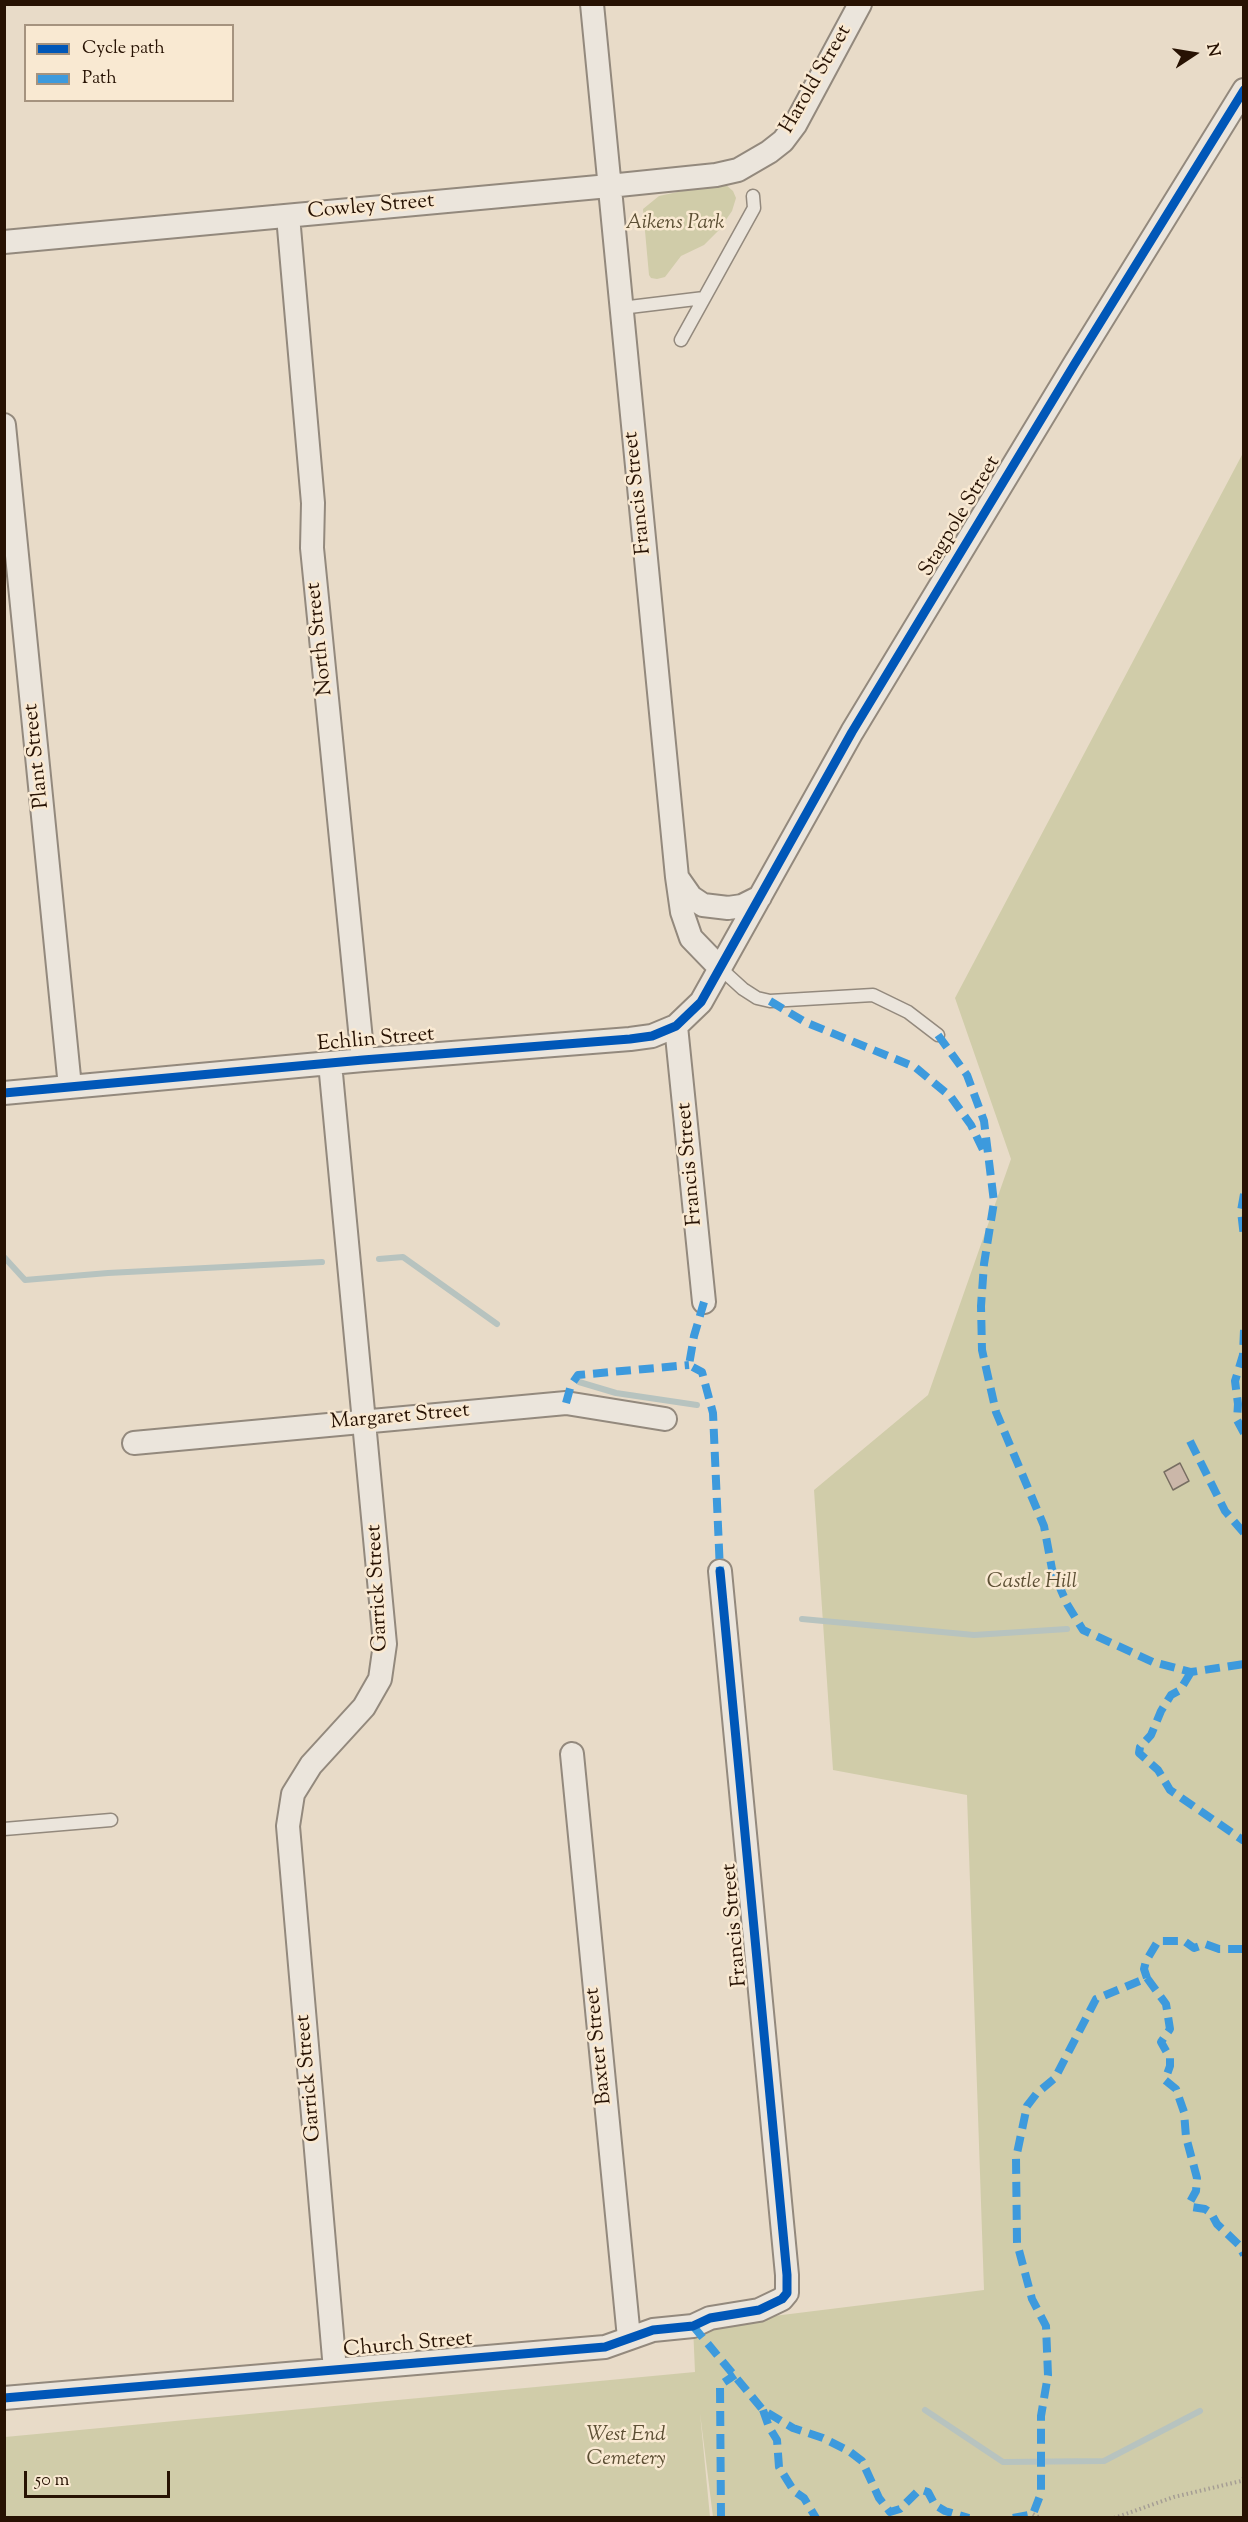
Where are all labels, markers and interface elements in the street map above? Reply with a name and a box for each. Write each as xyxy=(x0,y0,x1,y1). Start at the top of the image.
street label: Harold Street xyxy=(776,21,858,139)
legend xyxy=(24,24,234,102)
north arrow xyxy=(1164,24,1224,84)
text: Cycle path xyxy=(82,36,165,62)
text: N xyxy=(1200,42,1225,59)
text: Path xyxy=(82,66,117,92)
street label: Cowley Street xyxy=(307,190,435,226)
park label: Aikens Park xyxy=(626,211,724,237)
street label: Francis Street xyxy=(620,430,658,556)
street label: Stagpole Street xyxy=(915,452,1007,582)
street label: North Street xyxy=(303,581,339,697)
street label: Plant Street xyxy=(20,702,56,810)
street label: Echlin Street xyxy=(316,1023,436,1059)
street label: Francis Street xyxy=(673,1101,709,1227)
street label: Margaret Street xyxy=(329,1399,471,1437)
street label: Garrick Street xyxy=(363,1524,395,1652)
park label: Castle Hill xyxy=(987,1570,1077,1596)
street label: Francis Street xyxy=(718,1862,754,1988)
street label: Baxter Street xyxy=(581,1986,619,2106)
street label: Garrick Street xyxy=(292,2013,328,2143)
street label: Church Street xyxy=(342,2328,474,2364)
park label: West End Cemetery xyxy=(586,2423,666,2473)
scale bar xyxy=(27,2459,172,2497)
text: 50 m xyxy=(35,2468,69,2494)

